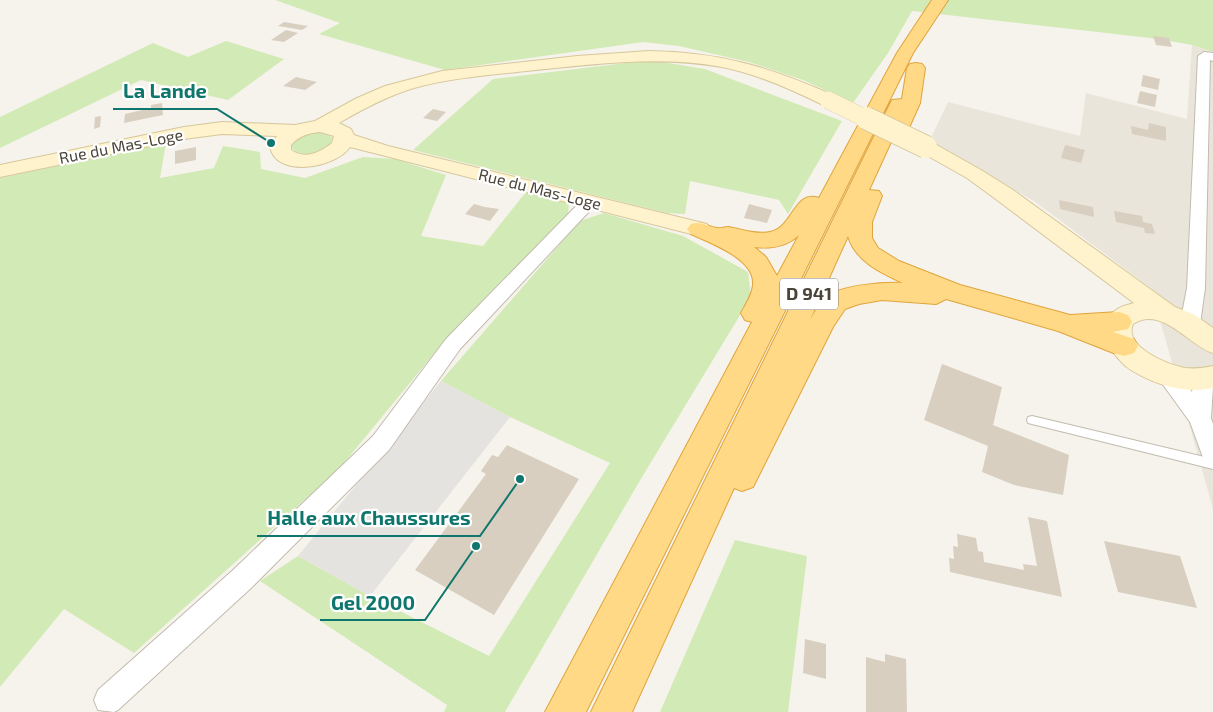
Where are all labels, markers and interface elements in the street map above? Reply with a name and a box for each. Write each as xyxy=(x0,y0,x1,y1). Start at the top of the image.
callout: La Lande xyxy=(113,74,217,109)
text: La Lande xyxy=(123,78,207,102)
street label: Rue du Mas-Loge xyxy=(57,124,185,167)
street label: Rue du Mas-Loge xyxy=(477,164,603,213)
road number: D 941 xyxy=(780,278,838,310)
callout: Halle aux Chaussures xyxy=(257,501,480,536)
text: Halle aux Chaussures xyxy=(267,505,471,529)
callout: Gel 2000 xyxy=(320,585,425,620)
text: Gel 2000 xyxy=(331,590,415,614)

